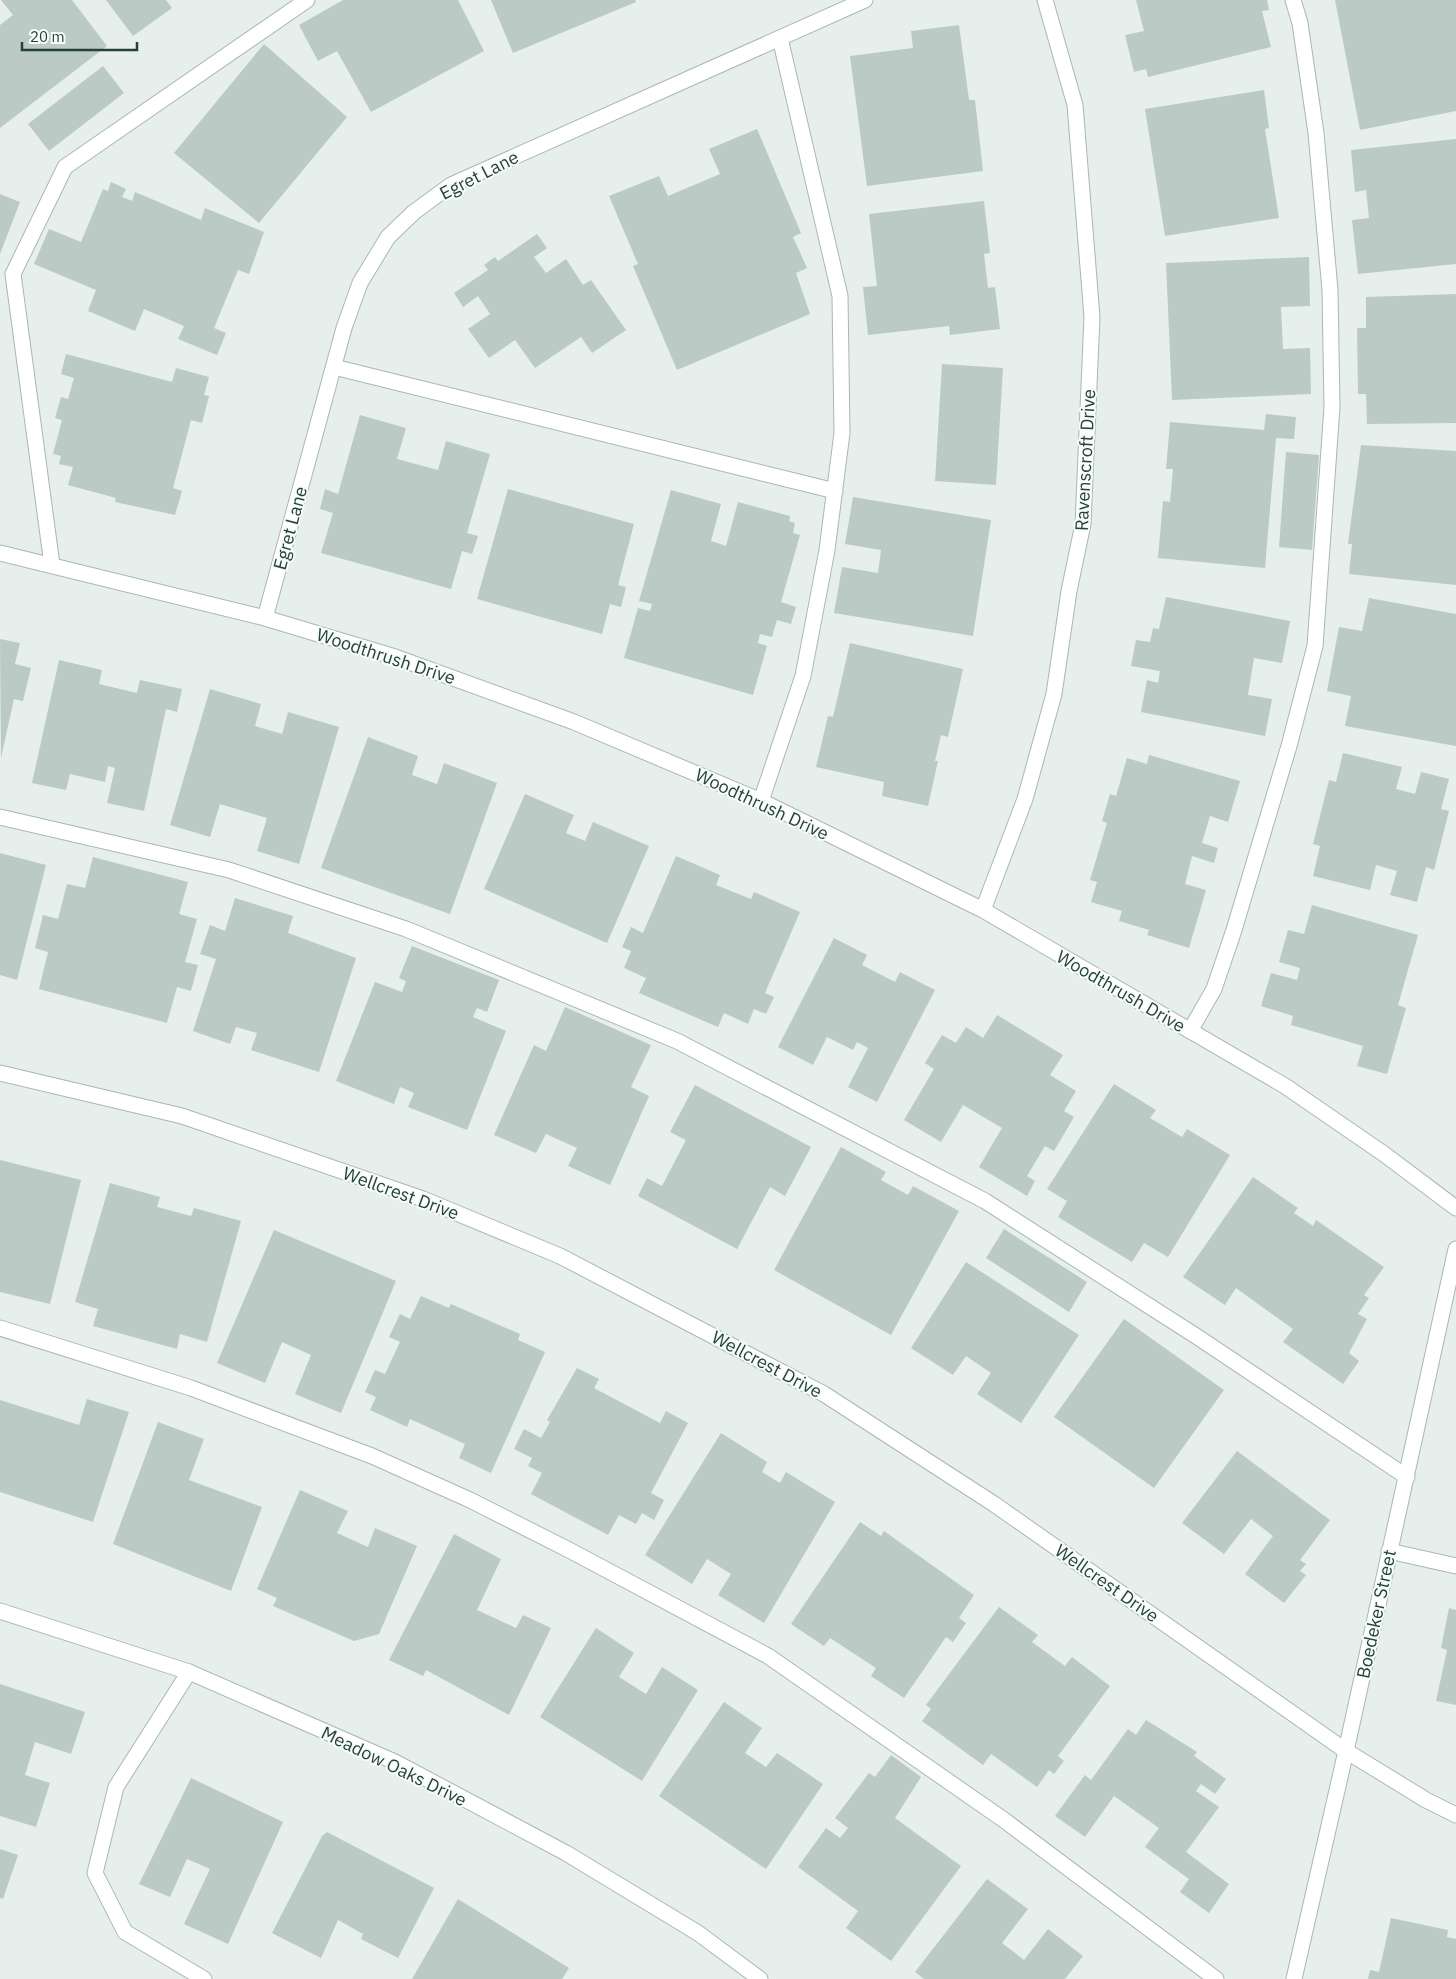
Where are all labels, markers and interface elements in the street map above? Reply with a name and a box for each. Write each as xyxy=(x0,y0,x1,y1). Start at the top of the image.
scale bar xyxy=(22,20,138,52)
text: 20 m xyxy=(30,27,65,46)
street label: Egret Lane xyxy=(436,145,522,205)
street label: Ravenscroft Drive xyxy=(1070,388,1100,532)
street label: Egret Lane xyxy=(268,484,312,572)
street label: Woodthrush Drive xyxy=(314,623,458,689)
street label: Woodthrush Drive xyxy=(692,763,833,845)
street label: Woodthrush Drive xyxy=(1053,945,1190,1037)
street label: Wellcrest Drive xyxy=(340,1161,462,1225)
street label: Wellcrest Drive xyxy=(708,1325,826,1403)
street label: Wellcrest Drive xyxy=(1051,1539,1164,1627)
street label: Boedeker Street xyxy=(1351,1547,1401,1681)
street label: Meadow Oaks Drive xyxy=(317,1721,471,1811)

